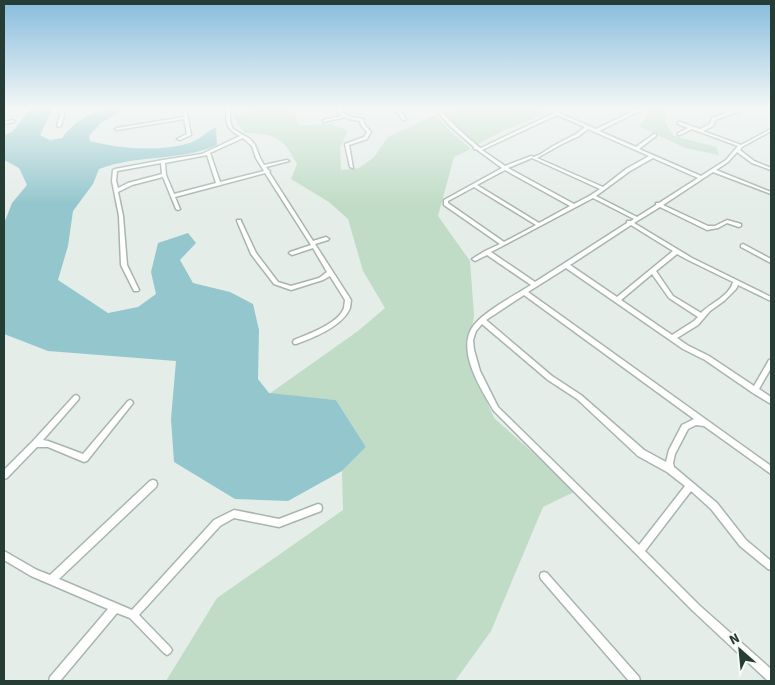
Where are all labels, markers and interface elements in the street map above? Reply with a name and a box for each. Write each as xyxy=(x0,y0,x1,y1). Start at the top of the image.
north arrow xyxy=(715,625,765,675)
text: N xyxy=(726,628,743,650)

